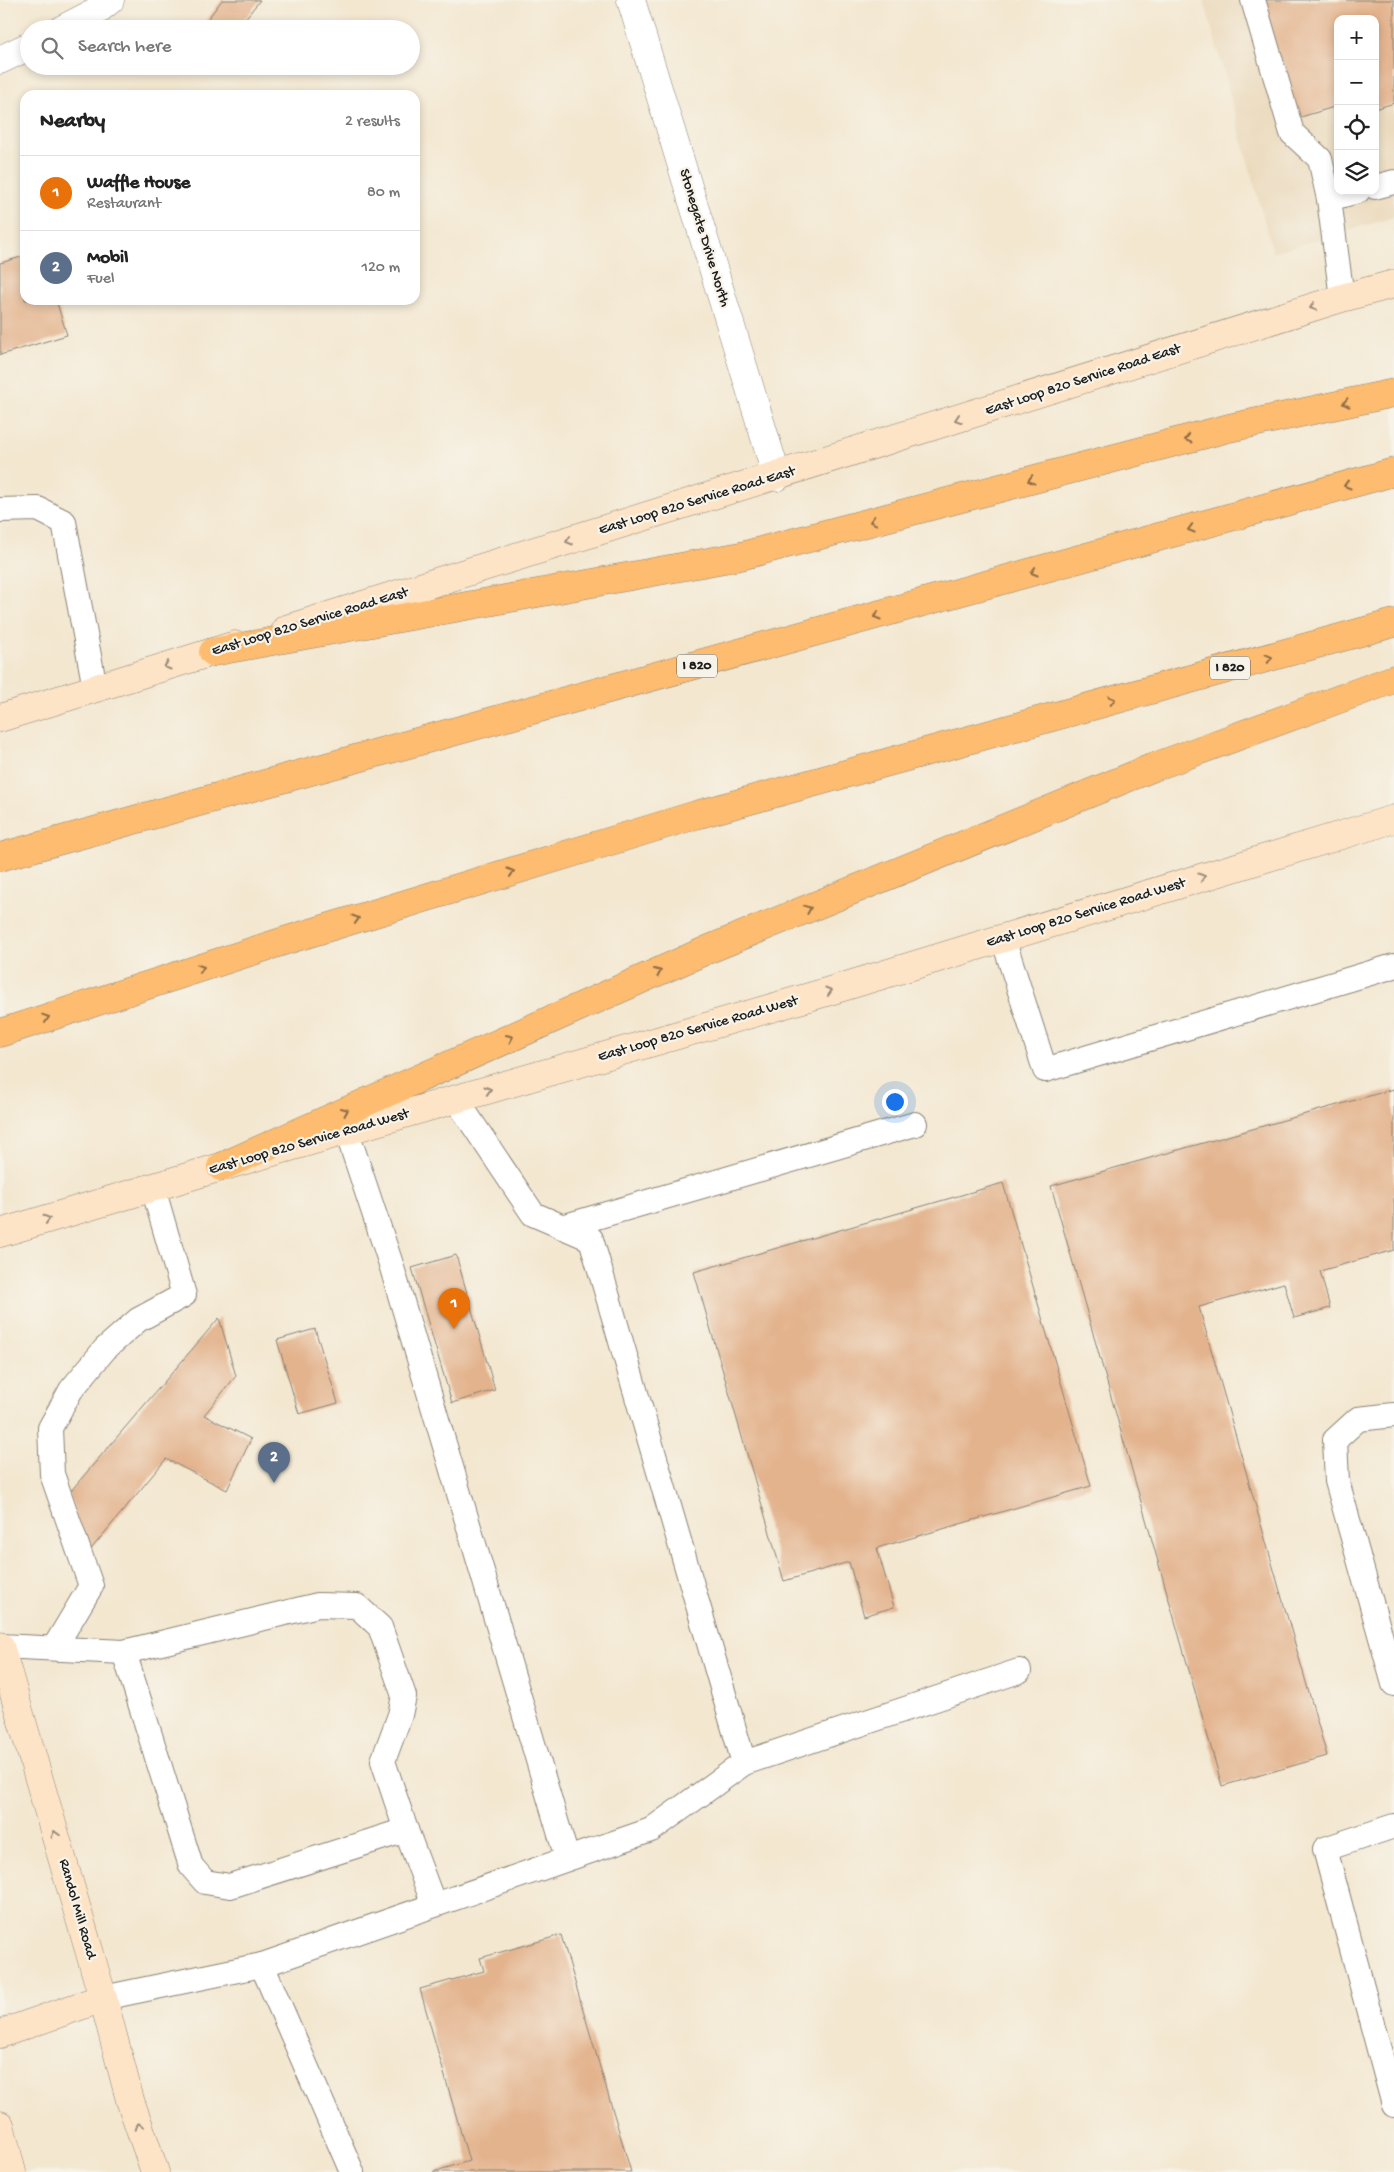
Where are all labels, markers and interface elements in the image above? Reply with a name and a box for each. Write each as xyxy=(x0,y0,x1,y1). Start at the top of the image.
map controls xyxy=(1334,15,1379,195)
button: + xyxy=(1334,15,1379,60)
search box xyxy=(20,20,420,75)
icon: search xyxy=(38,34,66,62)
text: Search here xyxy=(78,36,172,59)
button: − xyxy=(1334,60,1379,105)
button: locate xyxy=(1334,105,1379,150)
text: Nearby xyxy=(40,110,105,135)
text: 2 results xyxy=(345,113,400,132)
button: layers xyxy=(1334,150,1379,195)
street label: Stonegate Drive North xyxy=(674,167,734,309)
text: Waffle House xyxy=(87,172,190,195)
text: 1 xyxy=(53,184,59,203)
text: 80 m xyxy=(367,184,400,203)
text: Restaurant xyxy=(87,195,161,214)
text: Mobil xyxy=(87,247,128,270)
text: 2 xyxy=(52,259,60,278)
text: 120 m xyxy=(361,259,400,278)
text: Fuel xyxy=(87,270,114,289)
one-way arrow xyxy=(1310,302,1318,312)
street label: East Loop 820 Service Road East xyxy=(983,339,1185,420)
one-way arrow xyxy=(1342,398,1351,408)
one-way arrow xyxy=(955,414,963,424)
one-way arrow xyxy=(1183,433,1192,444)
street label: East Loop 820 Service Road East xyxy=(597,462,799,539)
one-way arrow xyxy=(1026,474,1035,485)
one-way arrow xyxy=(1343,479,1351,490)
one-way arrow xyxy=(869,515,878,526)
one-way arrow xyxy=(1187,523,1195,533)
one-way arrow xyxy=(566,536,574,546)
one-way arrow xyxy=(1030,567,1039,577)
street label: East Loop 820 Service Road East xyxy=(210,583,412,660)
one-way arrow xyxy=(873,610,882,621)
one-way arrow xyxy=(1264,653,1273,663)
road number: I 820 xyxy=(677,654,717,678)
road number: I 820 xyxy=(1210,656,1250,680)
one-way arrow xyxy=(163,661,171,671)
one-way arrow xyxy=(1108,695,1117,706)
one-way arrow xyxy=(507,867,515,877)
one-way arrow xyxy=(1197,873,1206,883)
street label: East Loop 820 Service Road West xyxy=(984,874,1190,952)
one-way arrow xyxy=(803,904,812,915)
one-way arrow xyxy=(351,915,360,925)
one-way arrow xyxy=(196,964,205,974)
one-way arrow xyxy=(653,968,662,978)
one-way arrow xyxy=(824,987,833,997)
street label: East Loop 820 Service Road West xyxy=(596,991,802,1066)
one-way arrow xyxy=(42,1014,50,1024)
one-way arrow xyxy=(505,1034,514,1045)
one-way arrow xyxy=(484,1085,493,1096)
your location xyxy=(882,1089,908,1115)
street label: East Loop 820 Service Road West xyxy=(207,1104,413,1179)
one-way arrow xyxy=(340,1107,349,1118)
one-way arrow xyxy=(42,1215,50,1225)
pin: 1 xyxy=(438,1288,470,1329)
pin: 2 xyxy=(258,1442,290,1483)
one-way arrow xyxy=(51,1830,61,1839)
street label: Randol Mill Road xyxy=(54,1857,100,1962)
one-way arrow xyxy=(135,2122,145,2131)

